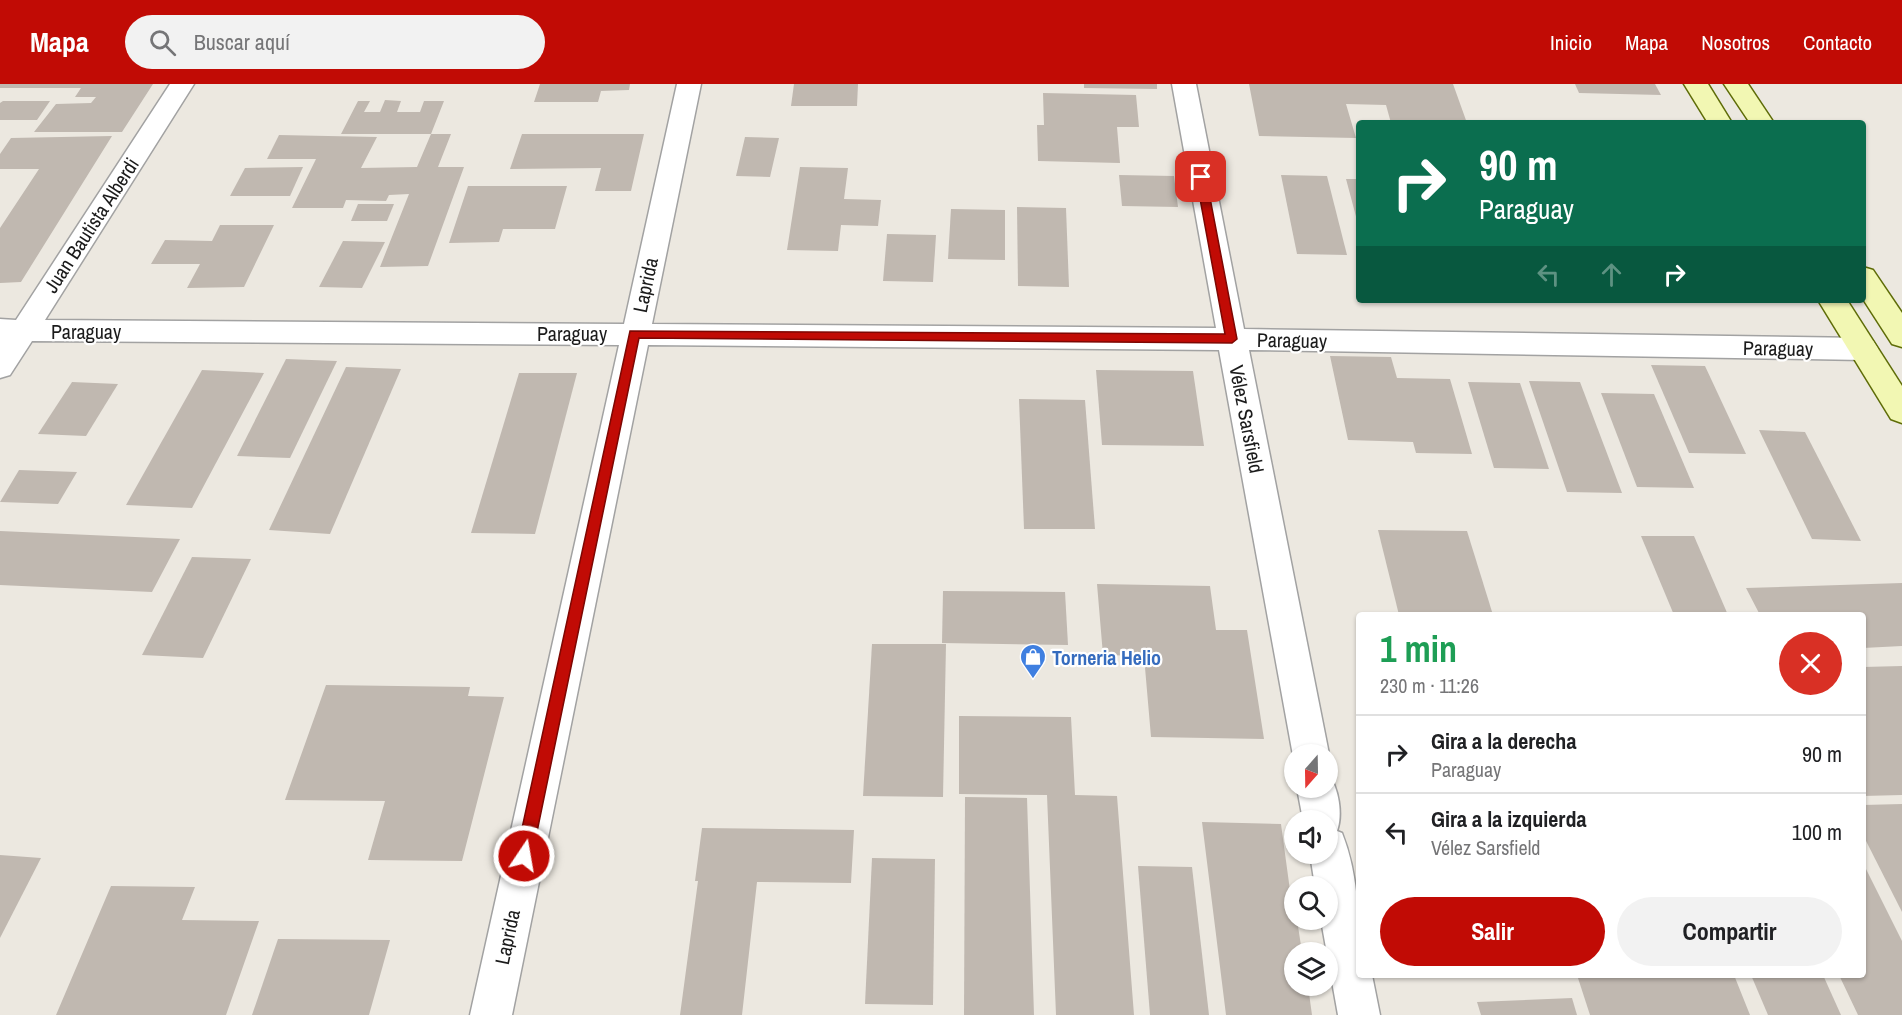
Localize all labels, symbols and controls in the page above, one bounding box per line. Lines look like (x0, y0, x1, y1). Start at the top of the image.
search box (125, 15, 545, 69)
text: Mapa (30, 23, 89, 61)
icon: search (146, 26, 179, 59)
text: Buscar aquí (194, 27, 290, 57)
text: Inicio (1550, 28, 1592, 57)
text: Mapa (1625, 28, 1668, 57)
text: Nosotros (1701, 28, 1770, 57)
text: Contacto (1803, 28, 1872, 57)
text: 90 m (1479, 137, 1558, 193)
icon: right (1380, 144, 1458, 222)
pin (1175, 151, 1226, 202)
street label: Juan Bautista Alberdi (37, 152, 145, 298)
icon: arrive (1184, 160, 1217, 193)
text: Paraguay (1479, 191, 1574, 227)
street label: Laprida (626, 255, 664, 315)
icon: left (1532, 258, 1565, 291)
icon: ahead (1595, 258, 1628, 291)
icon: right (1658, 258, 1691, 291)
street label: Paraguay (51, 318, 122, 345)
street label: Paraguay (537, 320, 608, 347)
street label: Paraguay (1257, 326, 1328, 354)
street label: Paraguay (1743, 334, 1814, 362)
street label: Vélez Sarsfield (1223, 363, 1271, 475)
text: 1 min (1380, 625, 1457, 673)
button: close (1779, 632, 1842, 695)
shop icon: Torneria Helio (1018, 642, 1048, 680)
place label: Torneria Helio (1052, 644, 1161, 671)
text: 230 m · 11:26 (1380, 672, 1479, 699)
text: Gira a la derecha (1431, 726, 1576, 756)
icon: right (1380, 738, 1413, 771)
text: 90 m (1802, 739, 1842, 769)
north arrow (1284, 744, 1338, 798)
map controls (1284, 744, 1338, 996)
text: Paraguay (1431, 756, 1501, 783)
text: Gira a la izquierda (1431, 804, 1586, 834)
button: sound (1284, 810, 1338, 864)
icon: left (1380, 816, 1413, 849)
text: 100 m (1792, 817, 1842, 847)
position arrow (492, 824, 556, 888)
text: Vélez Sarsfield (1431, 834, 1540, 861)
button: search (1284, 876, 1338, 930)
button: Salir (1380, 897, 1605, 966)
button: Compartir (1617, 897, 1842, 966)
street label: Laprida (488, 907, 526, 967)
button: layers (1284, 942, 1338, 996)

